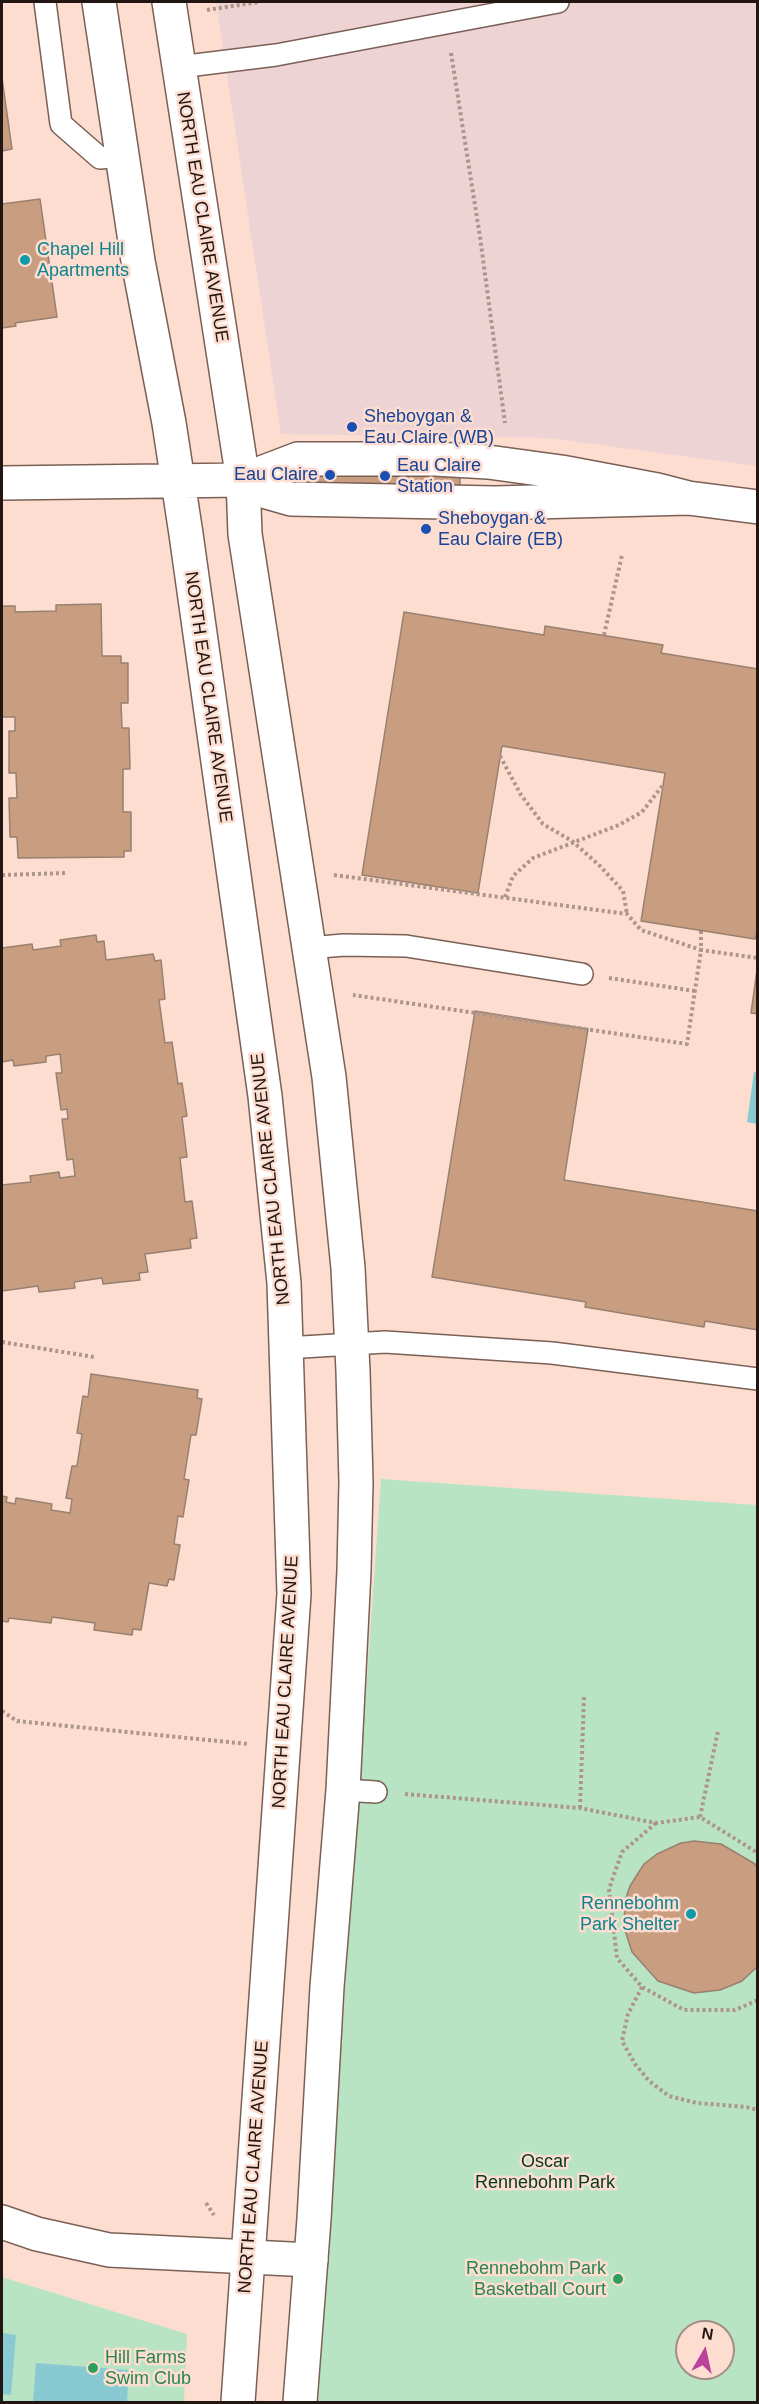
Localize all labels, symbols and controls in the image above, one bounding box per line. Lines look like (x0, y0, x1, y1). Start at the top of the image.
street label: NORTH EAU CLAIRE AVENUE (172, 90, 232, 344)
place label: Chapel Hill Apartments (37, 239, 129, 282)
marker: Chapel Hill Apartments (18, 253, 32, 267)
place label: Sheboygan & Eau Claire (WB) (364, 406, 494, 448)
marker: Sheboygan & Eau Claire (WB) (345, 420, 359, 434)
place label: Eau Claire Station (397, 455, 481, 498)
place label: Eau Claire (234, 464, 318, 486)
marker: Eau Claire (323, 468, 337, 482)
marker: Eau Claire Station (378, 469, 392, 483)
place label: Sheboygan & Eau Claire (EB) (438, 508, 563, 550)
marker: Sheboygan & Eau Claire (EB) (419, 522, 433, 536)
street label: NORTH EAU CLAIRE AVENUE (180, 570, 236, 824)
street label: NORTH EAU CLAIRE AVENUE (247, 1052, 295, 1306)
street label: NORTH EAU CLAIRE AVENUE (269, 1555, 303, 1809)
place label: Rennebohm Park Shelter (580, 1893, 679, 1936)
marker: Rennebohm Park Shelter (684, 1907, 698, 1921)
street label: NORTH EAU CLAIRE AVENUE (234, 2040, 274, 2294)
park label: Oscar Rennebohm Park (475, 2151, 615, 2194)
place label: Rennebohm Park Basketball Court (466, 2258, 606, 2300)
marker: Rennebohm Park Basketball Court (611, 2272, 625, 2286)
north arrow (675, 2320, 735, 2380)
text: N (701, 2324, 715, 2343)
place label: Hill Farms Swim Club (105, 2347, 191, 2390)
marker: Hill Farms Swim Club (86, 2361, 100, 2375)

